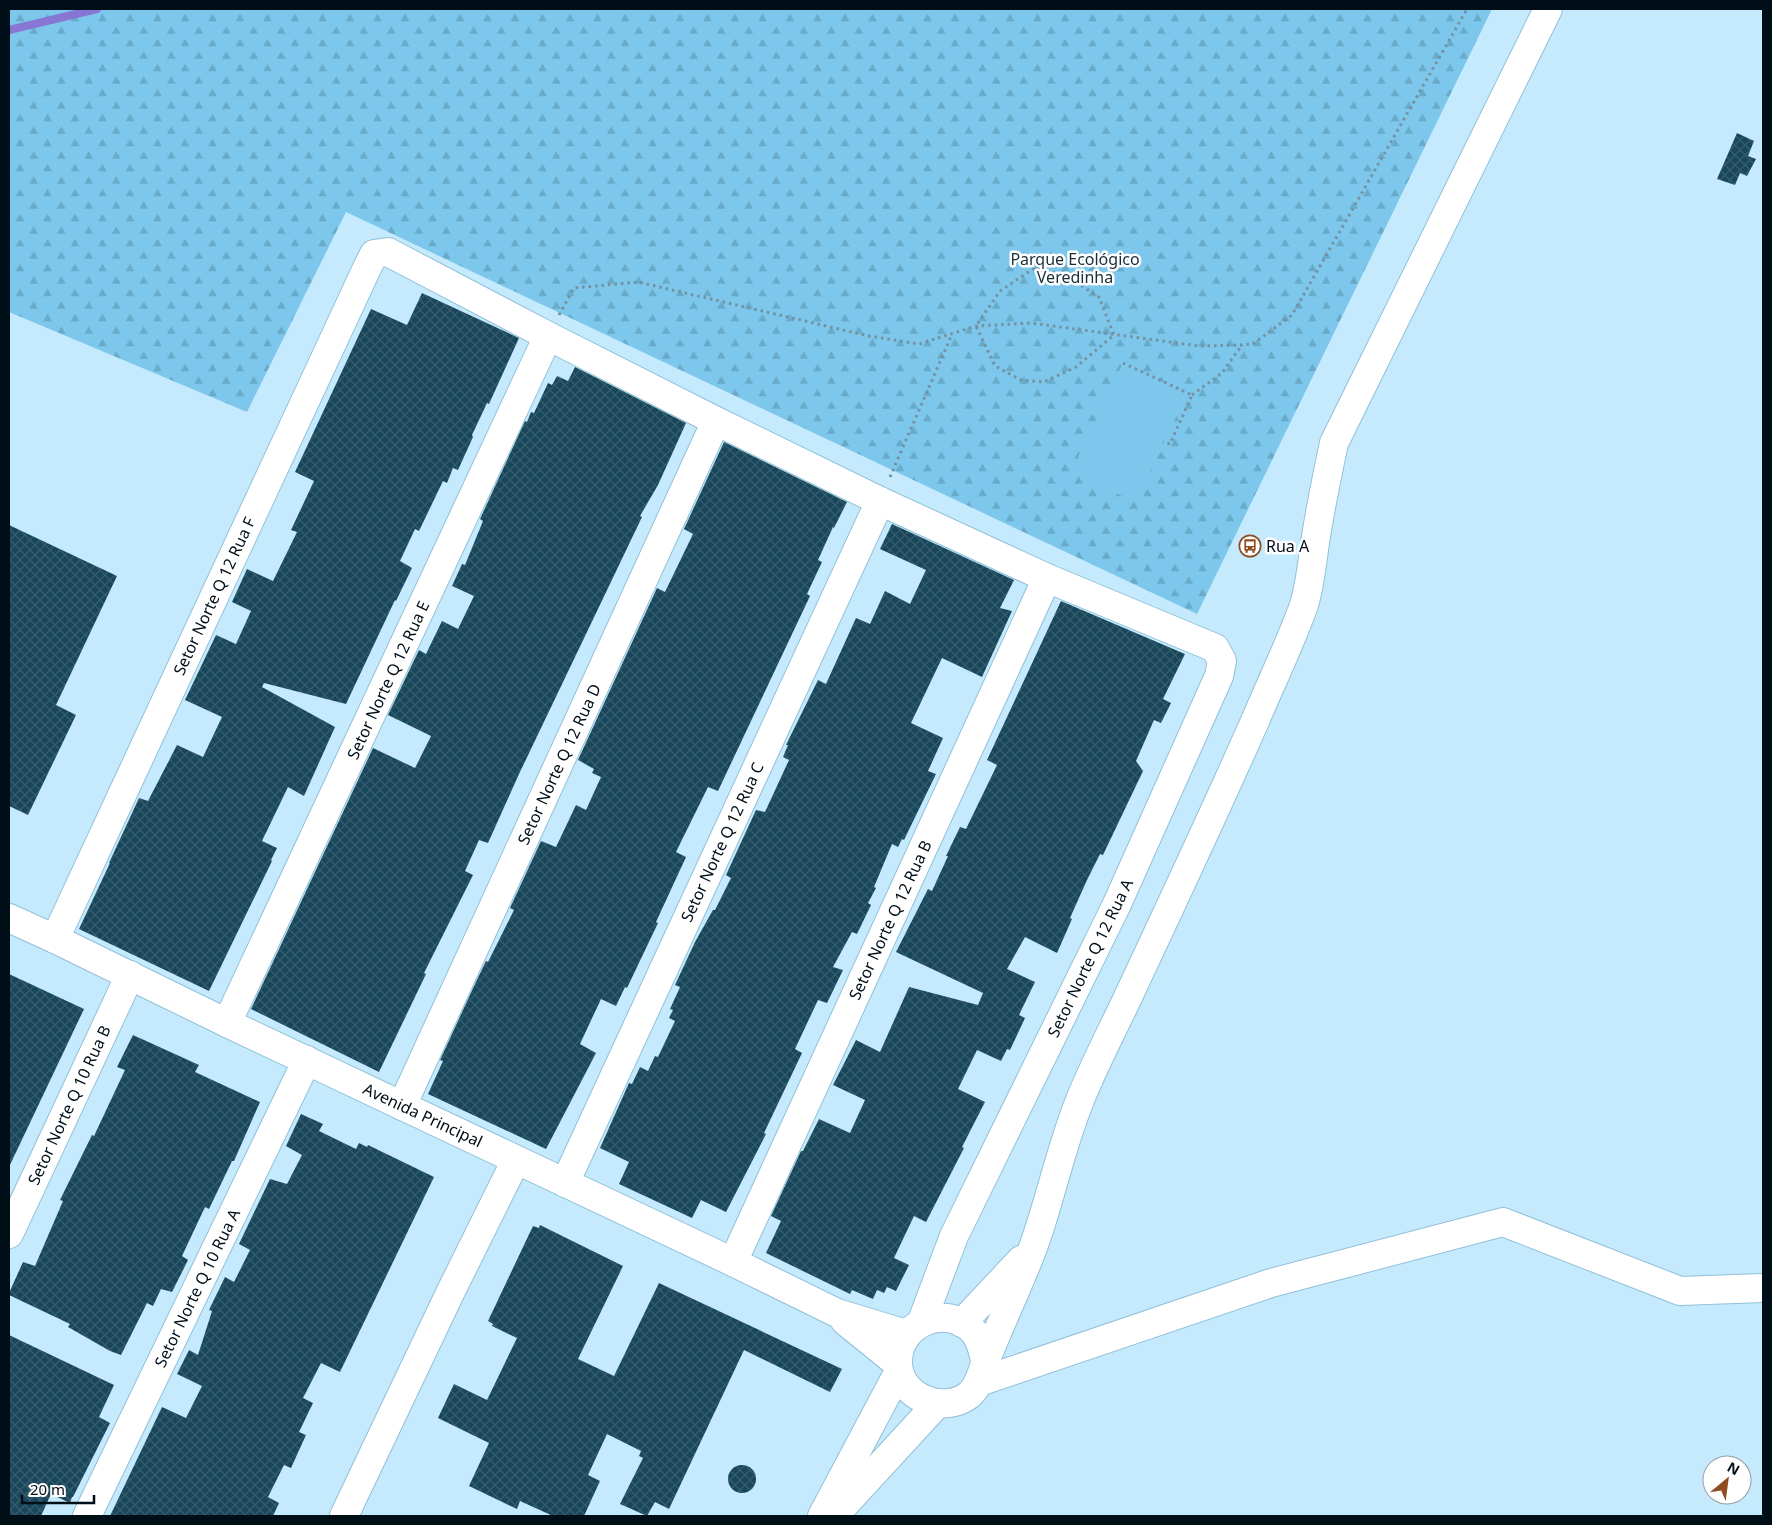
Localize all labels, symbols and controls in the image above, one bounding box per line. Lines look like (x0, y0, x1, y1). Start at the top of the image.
park label: Parque Ecológico Veredinha (1010, 248, 1140, 288)
street label: Setor Norte Q 12 Rua F (168, 513, 260, 679)
bus stop icon: Rua A (1238, 534, 1262, 558)
place label: Rua A (1266, 535, 1310, 557)
street label: Setor Norte Q 12 Rua E (342, 597, 434, 763)
street label: Setor Norte Q 12 Rua D (512, 680, 606, 848)
street label: Setor Norte Q 12 Rua C (675, 759, 769, 925)
street label: Setor Norte Q 12 Rua B (843, 837, 937, 1003)
street label: Setor Norte Q 12 Rua A (1042, 874, 1138, 1041)
street label: Setor Norte Q 10 Rua B (22, 1022, 116, 1188)
street label: Avenida Principal (360, 1078, 486, 1152)
street label: Setor Norte Q 10 Rua A (149, 1204, 245, 1371)
north arrow (1702, 1455, 1752, 1505)
text: N (1724, 1457, 1743, 1479)
scale bar (22, 1472, 95, 1504)
text: 20 m (30, 1479, 65, 1499)

